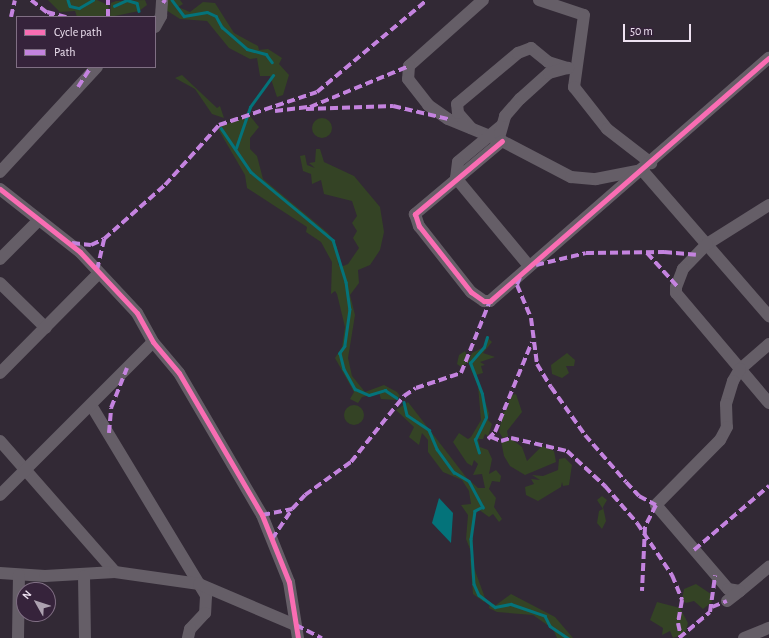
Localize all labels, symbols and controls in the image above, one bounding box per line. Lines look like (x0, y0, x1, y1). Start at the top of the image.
legend (16, 16, 156, 68)
scale bar (625, 16, 693, 42)
text: 50 m (630, 25, 653, 37)
text: Cycle path (54, 26, 102, 38)
text: Path (54, 46, 76, 58)
north arrow (16, 582, 56, 622)
text: N (20, 588, 34, 601)

